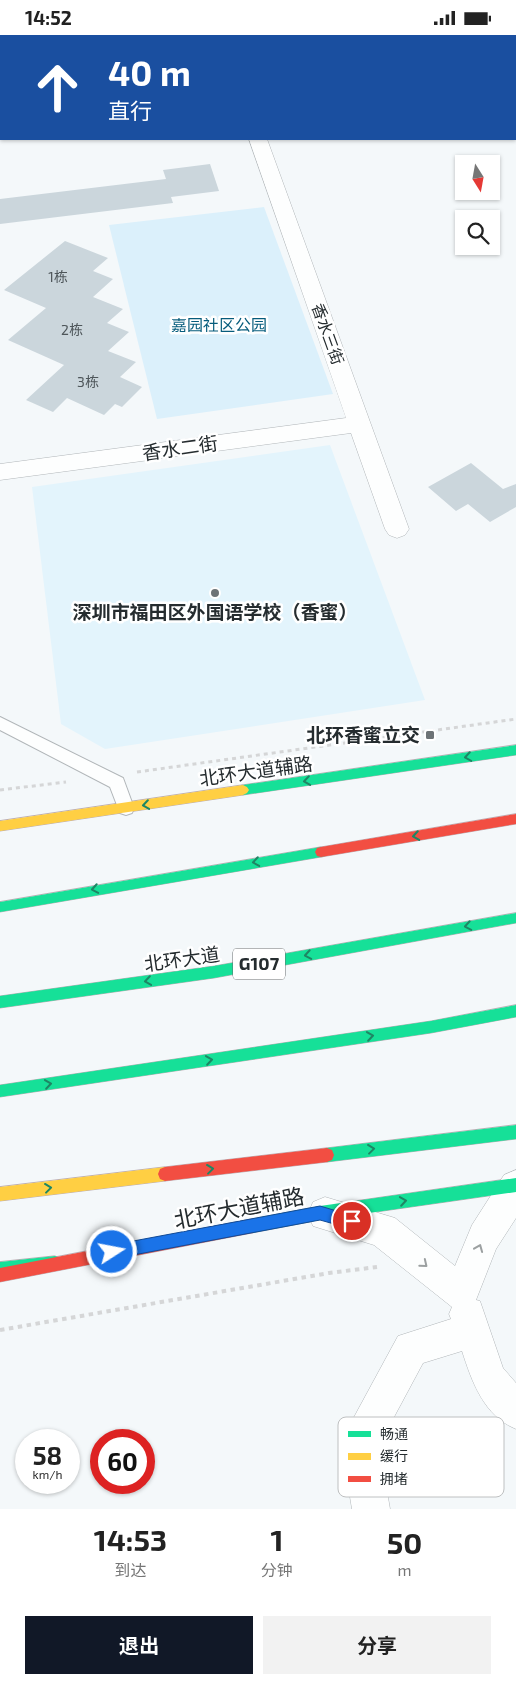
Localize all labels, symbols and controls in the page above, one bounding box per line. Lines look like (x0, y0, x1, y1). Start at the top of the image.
text: 14:52 (25, 6, 72, 29)
text: 40 m (108, 51, 191, 93)
icon: ahead (25, 55, 90, 120)
text: 直行 (108, 97, 152, 123)
north arrow (455, 155, 500, 200)
map controls (455, 155, 500, 255)
button: search (455, 210, 500, 255)
house number: 1栋 (48, 268, 68, 285)
street label: 香水三街 (309, 301, 348, 367)
park label: 嘉园社区公园 (171, 315, 267, 334)
house number: 2栋 (61, 321, 83, 338)
house number: 3栋 (77, 373, 99, 390)
street label: 香水二街 (141, 431, 219, 464)
marker: 深圳市福田区外国语学校（香蜜） (209, 587, 221, 599)
place label: 深圳市福田区外国语学校（香蜜） (72, 600, 358, 623)
place label: 北环香蜜立交 (306, 723, 420, 746)
marker: 北环香蜜立交 (424, 729, 436, 741)
street label: 北环大道辅路 (198, 751, 314, 790)
one-way arrow (463, 752, 472, 762)
one-way arrow (303, 776, 311, 786)
one-way arrow (142, 799, 151, 809)
one-way arrow (412, 830, 420, 840)
one-way arrow (251, 857, 260, 867)
one-way arrow (91, 884, 100, 894)
one-way arrow (464, 921, 472, 931)
street label: 北环大道 (143, 942, 221, 975)
road number: G107 (233, 949, 285, 979)
one-way arrow (304, 950, 313, 960)
one-way arrow (143, 976, 152, 986)
one-way arrow (366, 1031, 374, 1042)
one-way arrow (205, 1055, 213, 1066)
one-way arrow (45, 1079, 53, 1090)
one-way arrow (367, 1144, 375, 1155)
one-way arrow (206, 1164, 214, 1175)
street label: 北环大道辅路 (172, 1182, 306, 1232)
one-way arrow (45, 1183, 53, 1194)
one-way arrow (399, 1196, 407, 1207)
pin (331, 1200, 373, 1242)
icon: arrive (338, 1207, 366, 1235)
position arrow (85, 1225, 137, 1277)
one-way arrow (473, 1244, 483, 1253)
one-way arrow (418, 1259, 427, 1267)
legend (338, 1417, 504, 1497)
text: 畅通 (380, 1425, 408, 1442)
speed limit sign: 60 (90, 1429, 155, 1494)
text: 58 (33, 1440, 62, 1470)
text: 缓行 (380, 1447, 408, 1464)
text: km/h (33, 1467, 62, 1481)
text: 拥堵 (380, 1470, 408, 1487)
text: 14:53 (94, 1521, 167, 1557)
text: 1 (270, 1521, 283, 1557)
text: 50 (387, 1524, 422, 1560)
text: 到达 (114, 1560, 146, 1579)
text: 分钟 (261, 1560, 293, 1579)
text: m (397, 1560, 411, 1579)
button: 退出 (25, 1616, 253, 1674)
button: 分享 (263, 1616, 491, 1674)

